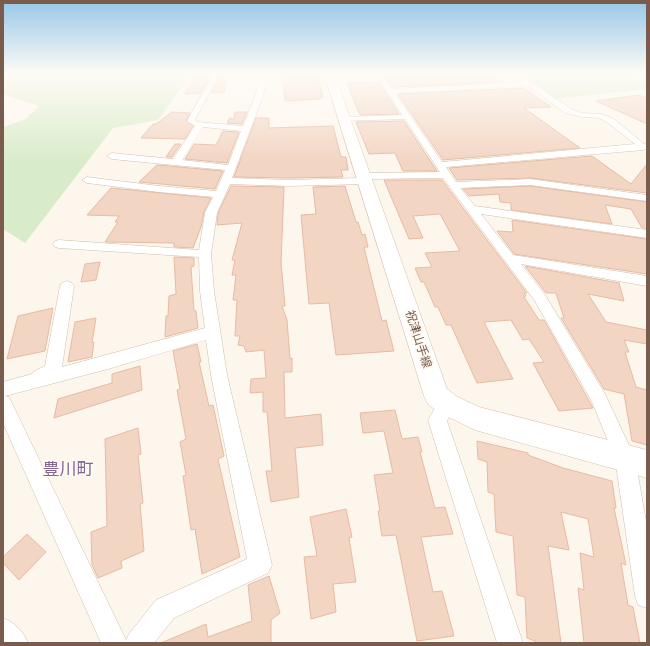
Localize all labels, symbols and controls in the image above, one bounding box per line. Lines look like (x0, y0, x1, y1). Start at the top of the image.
street label: 祝津山手線 (402, 308, 436, 370)
district label: 豊川町 (43, 457, 94, 481)

